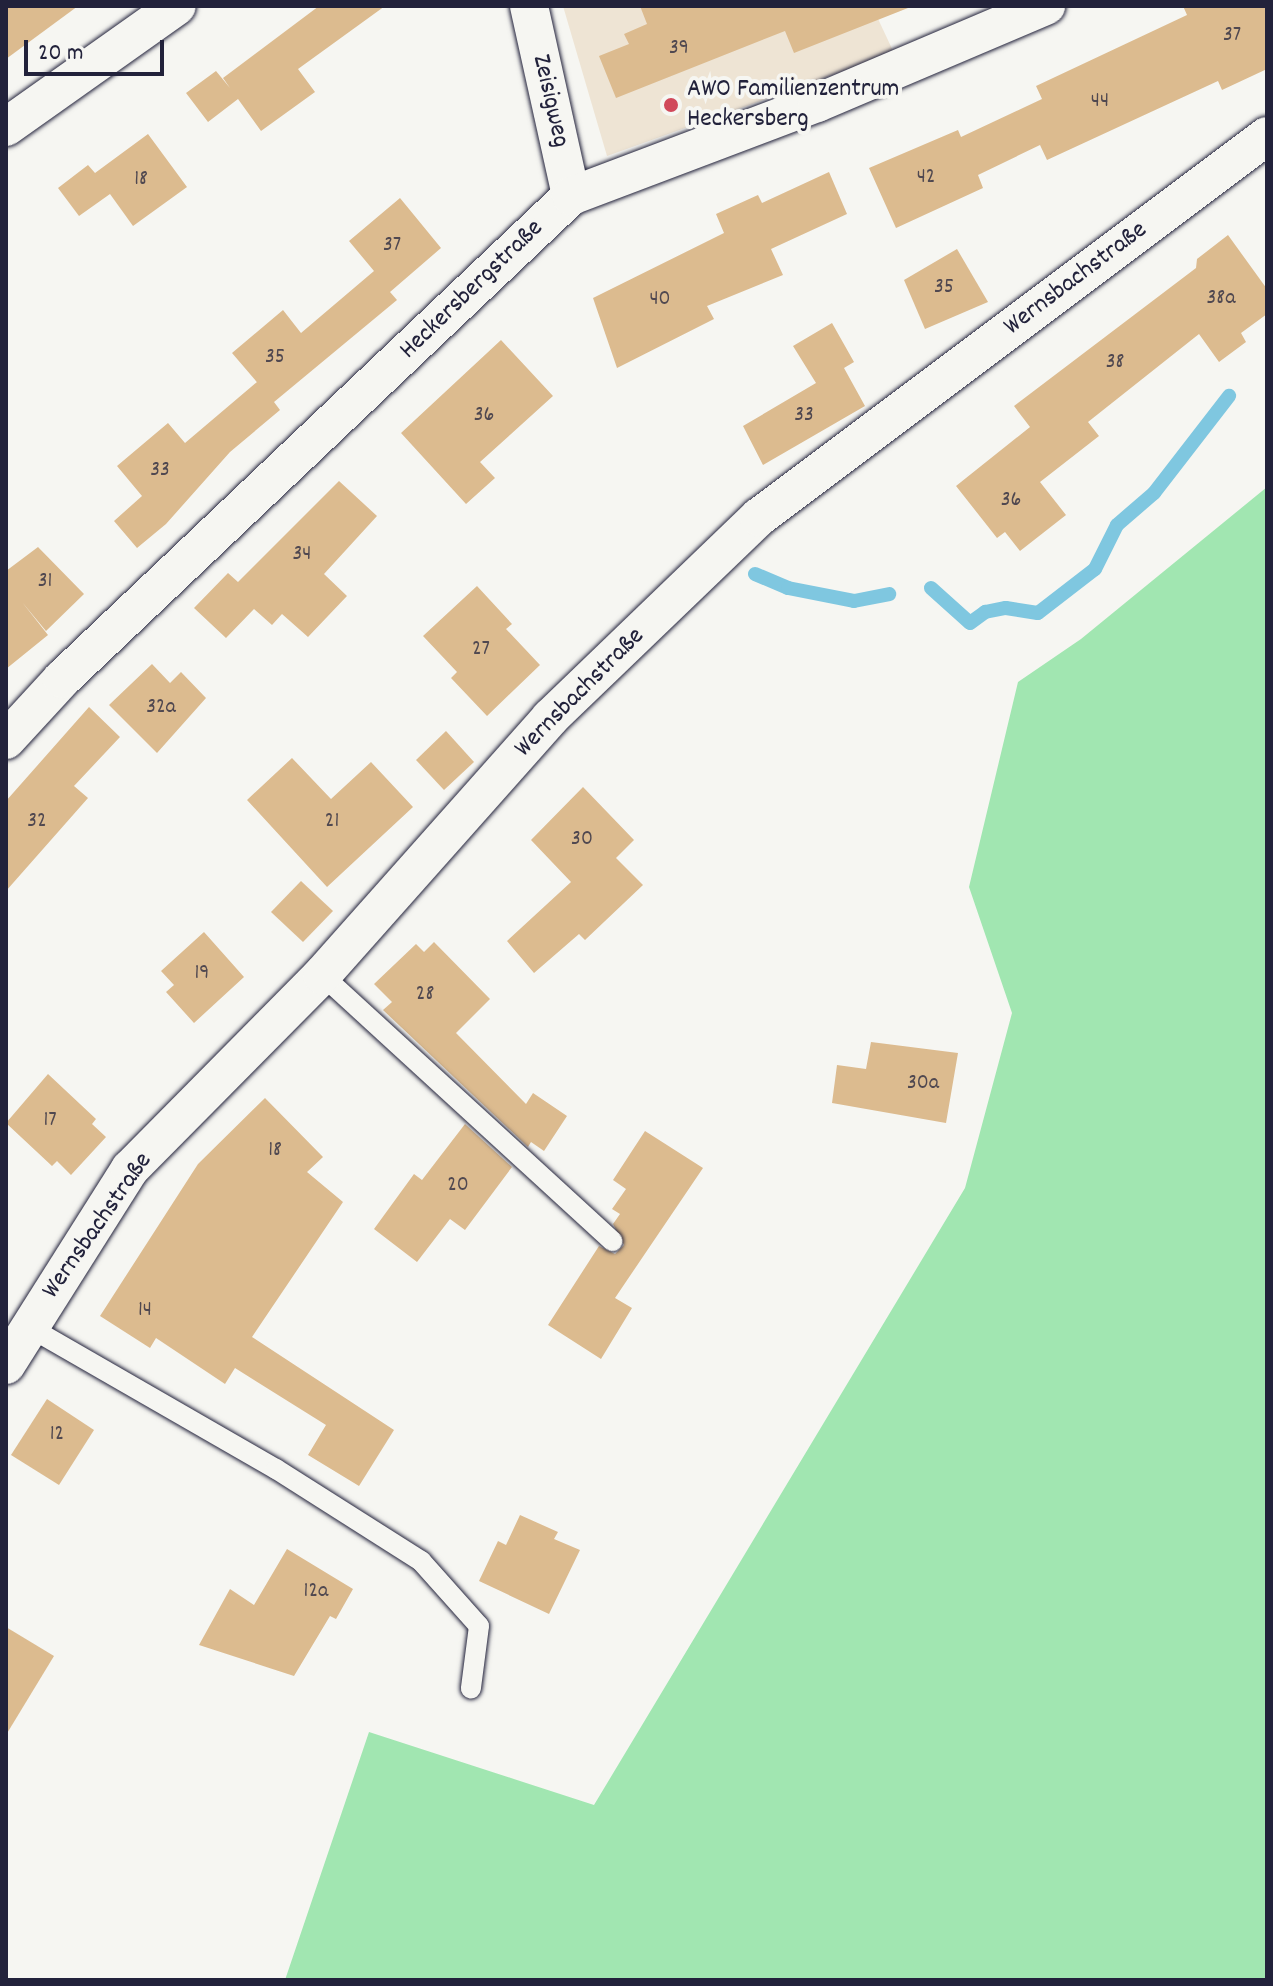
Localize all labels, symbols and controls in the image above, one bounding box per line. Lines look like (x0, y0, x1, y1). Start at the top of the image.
house number: 37 (1223, 23, 1241, 49)
scale bar (28, 24, 168, 74)
house number: 39 (669, 36, 689, 62)
text: 20 m (38, 37, 84, 71)
street label: Zeisigweg (524, 52, 576, 150)
place label: AWO Familienzentrum Heckersberg (687, 74, 899, 136)
house number: 44 (1091, 89, 1109, 115)
marker: AWO Familienzentrum Heckersberg (662, 96, 680, 114)
house number: 42 (917, 165, 935, 191)
house number: 18 (134, 167, 148, 193)
street label: Heckersbergstraße (394, 214, 550, 366)
street label: Wernsbachstraße (998, 215, 1154, 343)
house number: 37 (383, 233, 401, 259)
house number: 35 (934, 275, 954, 301)
house number: 38a (1207, 286, 1235, 312)
house number: 40 (649, 287, 671, 313)
house number: 35 (265, 345, 285, 371)
house number: 38 (1106, 350, 1124, 376)
house number: 36 (474, 403, 494, 429)
house number: 33 (794, 403, 814, 429)
house number: 33 (150, 458, 170, 484)
house number: 36 (1001, 488, 1021, 514)
house number: 34 (293, 542, 311, 568)
house number: 31 (38, 569, 52, 595)
street label: Wernsbachstraße (509, 622, 651, 764)
house number: 27 (472, 637, 490, 663)
house number: 32a (146, 695, 176, 721)
house number: 32 (27, 809, 47, 835)
house number: 21 (325, 809, 339, 835)
house number: 30 (571, 827, 593, 853)
house number: 19 (195, 961, 209, 987)
house number: 28 (416, 982, 434, 1008)
house number: 30a (907, 1071, 939, 1097)
house number: 17 (43, 1108, 57, 1134)
house number: 18 (268, 1138, 282, 1164)
street label: Wernsbachstraße (36, 1147, 160, 1305)
house number: 20 (447, 1173, 469, 1199)
house number: 14 (138, 1298, 152, 1324)
house number: 12 (50, 1422, 64, 1448)
house number: 12a (304, 1579, 328, 1605)

